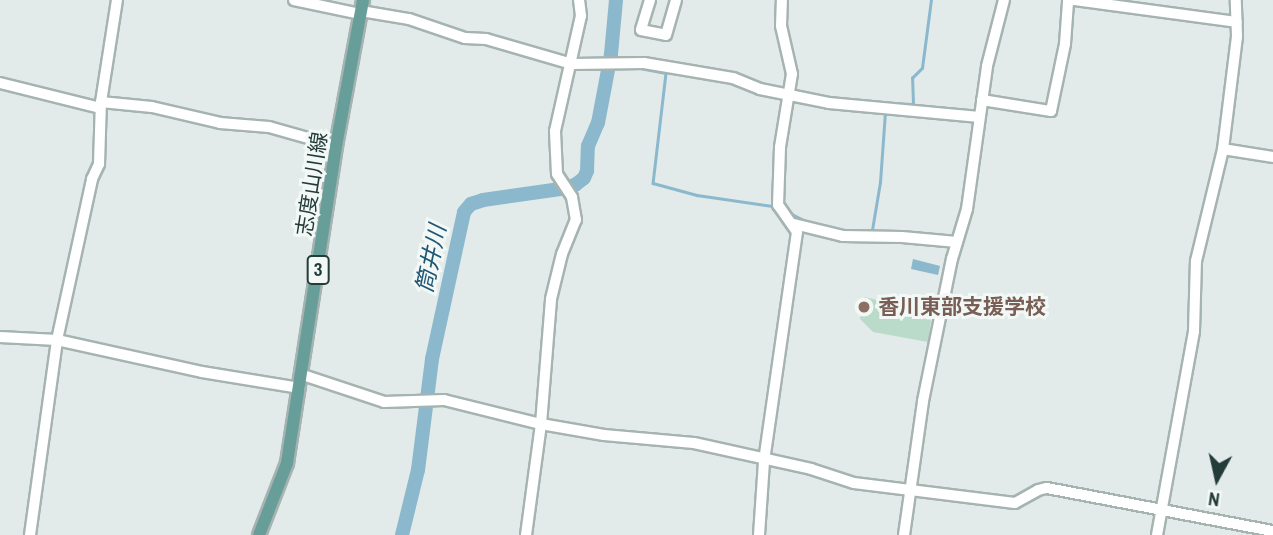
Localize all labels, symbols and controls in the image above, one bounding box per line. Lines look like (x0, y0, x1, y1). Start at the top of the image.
street label: 志度山川線 (291, 130, 333, 238)
water label: 筒井川 (410, 222, 452, 296)
road number: 3 (306, 254, 330, 286)
place label: 香川東部支援学校 (878, 294, 1046, 320)
marker: 香川東部支援学校 (856, 299, 872, 315)
north arrow (1182, 444, 1252, 514)
text: N (1207, 486, 1221, 513)

